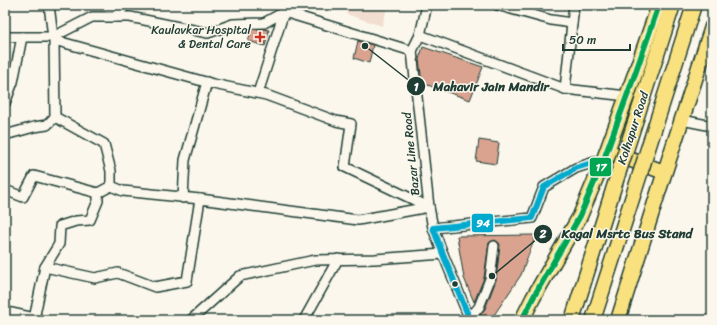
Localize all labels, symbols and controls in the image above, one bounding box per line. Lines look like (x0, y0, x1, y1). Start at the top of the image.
place label: Kaulavkar Hospital & Dental Care (151, 19, 252, 55)
scale bar (563, 26, 630, 52)
text: 50 m (569, 29, 596, 51)
marker: Kaulavkar Hospital & Dental Care (254, 31, 266, 43)
callout: Mahavir Jain Mandir (406, 74, 557, 99)
text: Mahavir Jain Mandir (432, 75, 551, 98)
text: 1 (413, 76, 419, 98)
street label: Kolhapur Road (611, 88, 655, 167)
street label: Bazar Line Road (396, 110, 426, 197)
line badge: 17 (589, 157, 612, 177)
text: 17 (596, 158, 608, 177)
line badge: 94 (471, 213, 494, 233)
text: 94 (476, 214, 490, 233)
callout: Kagal Msrtc Bus Stand (533, 221, 700, 246)
text: Kagal Msrtc Bus Stand (561, 222, 694, 245)
text: 2 (539, 223, 547, 245)
unlabelled marker (450, 279, 460, 289)

